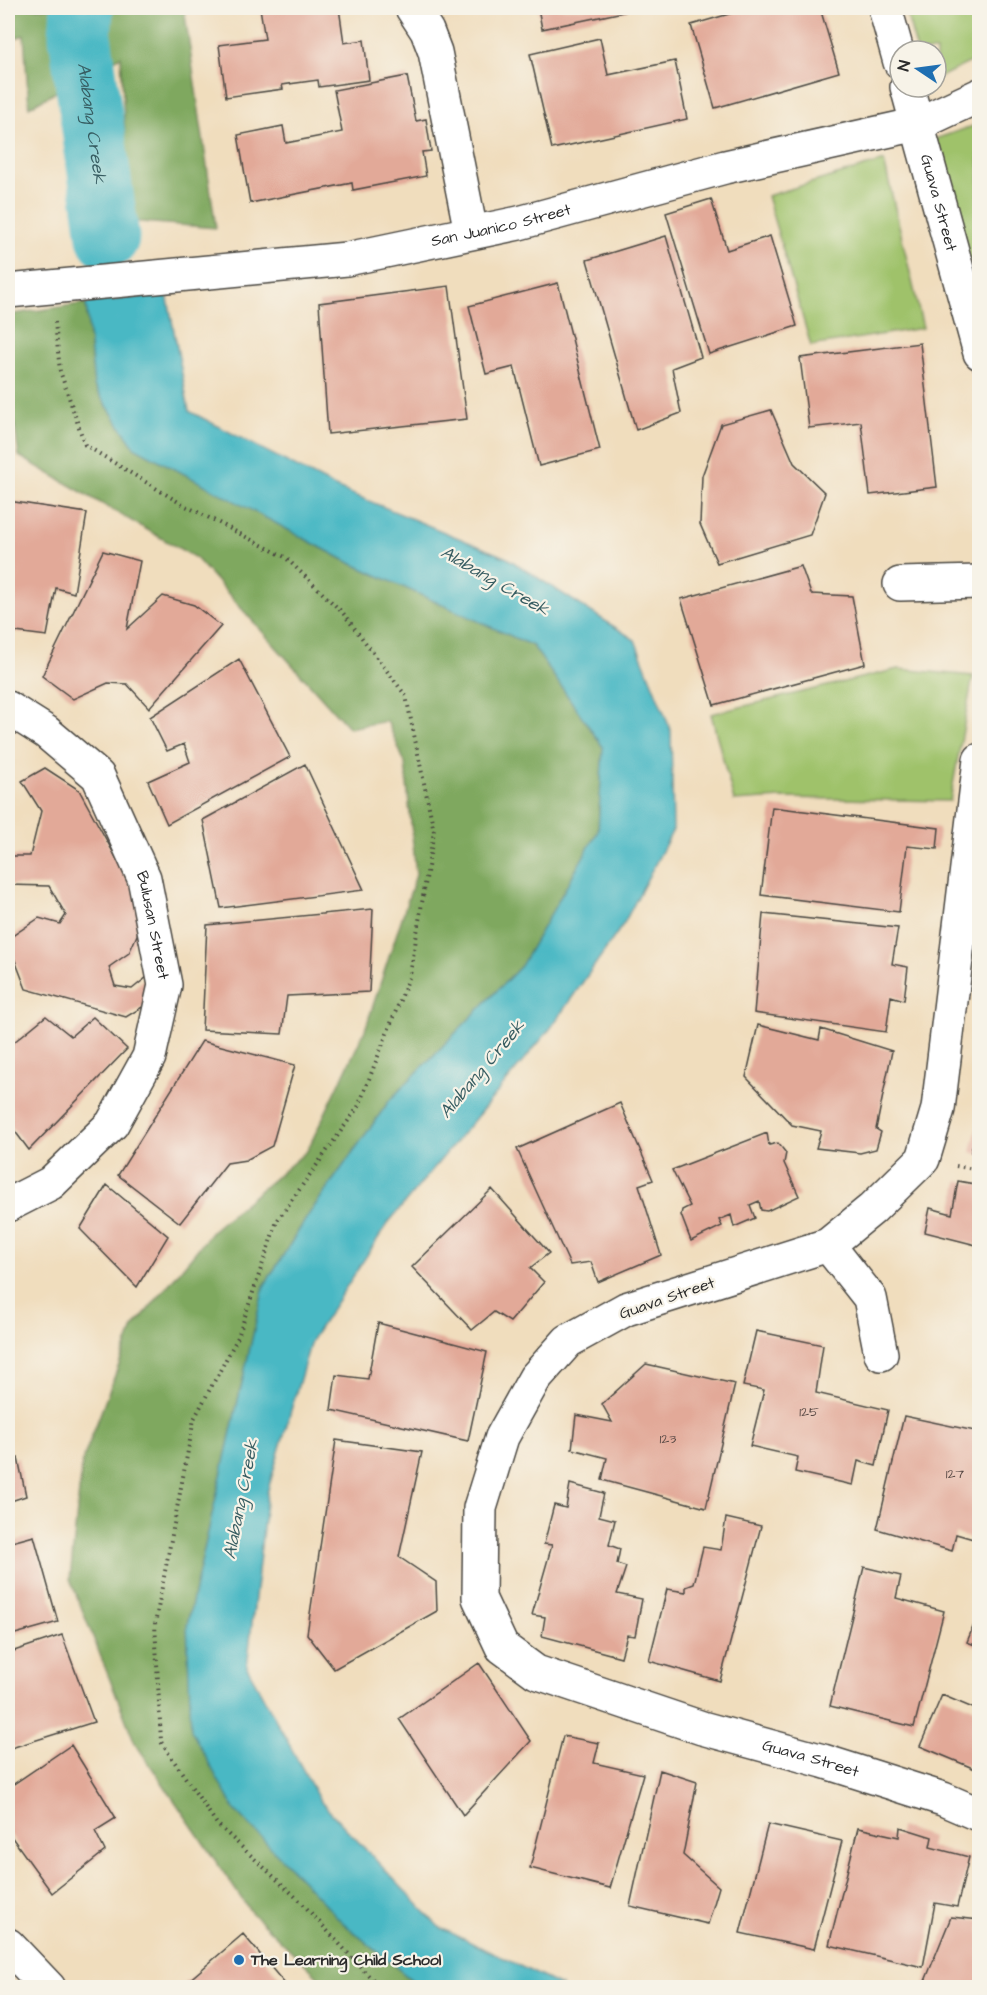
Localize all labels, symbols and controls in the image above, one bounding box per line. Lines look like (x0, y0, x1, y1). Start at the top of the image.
north arrow (888, 39, 948, 99)
text: N (893, 58, 916, 73)
water label: Alabang Creek (71, 61, 113, 186)
street label: Guava Street (915, 152, 963, 254)
street label: San Juanico Street (429, 198, 574, 252)
water label: Alabang Creek (436, 540, 555, 624)
street label: Bulusan Street (131, 867, 175, 982)
water label: Alabang Creek (433, 1014, 532, 1124)
street label: Guava Street (616, 1271, 718, 1325)
house number: 125 (799, 1402, 819, 1422)
house number: 123 (660, 1429, 676, 1449)
water label: Alabang Creek (217, 1436, 266, 1561)
house number: 127 (946, 1464, 965, 1484)
street label: Guava Street (760, 1734, 862, 1783)
place label: The Learning Child School (250, 1949, 442, 1973)
marker: The Learning Child School (232, 1953, 246, 1967)

